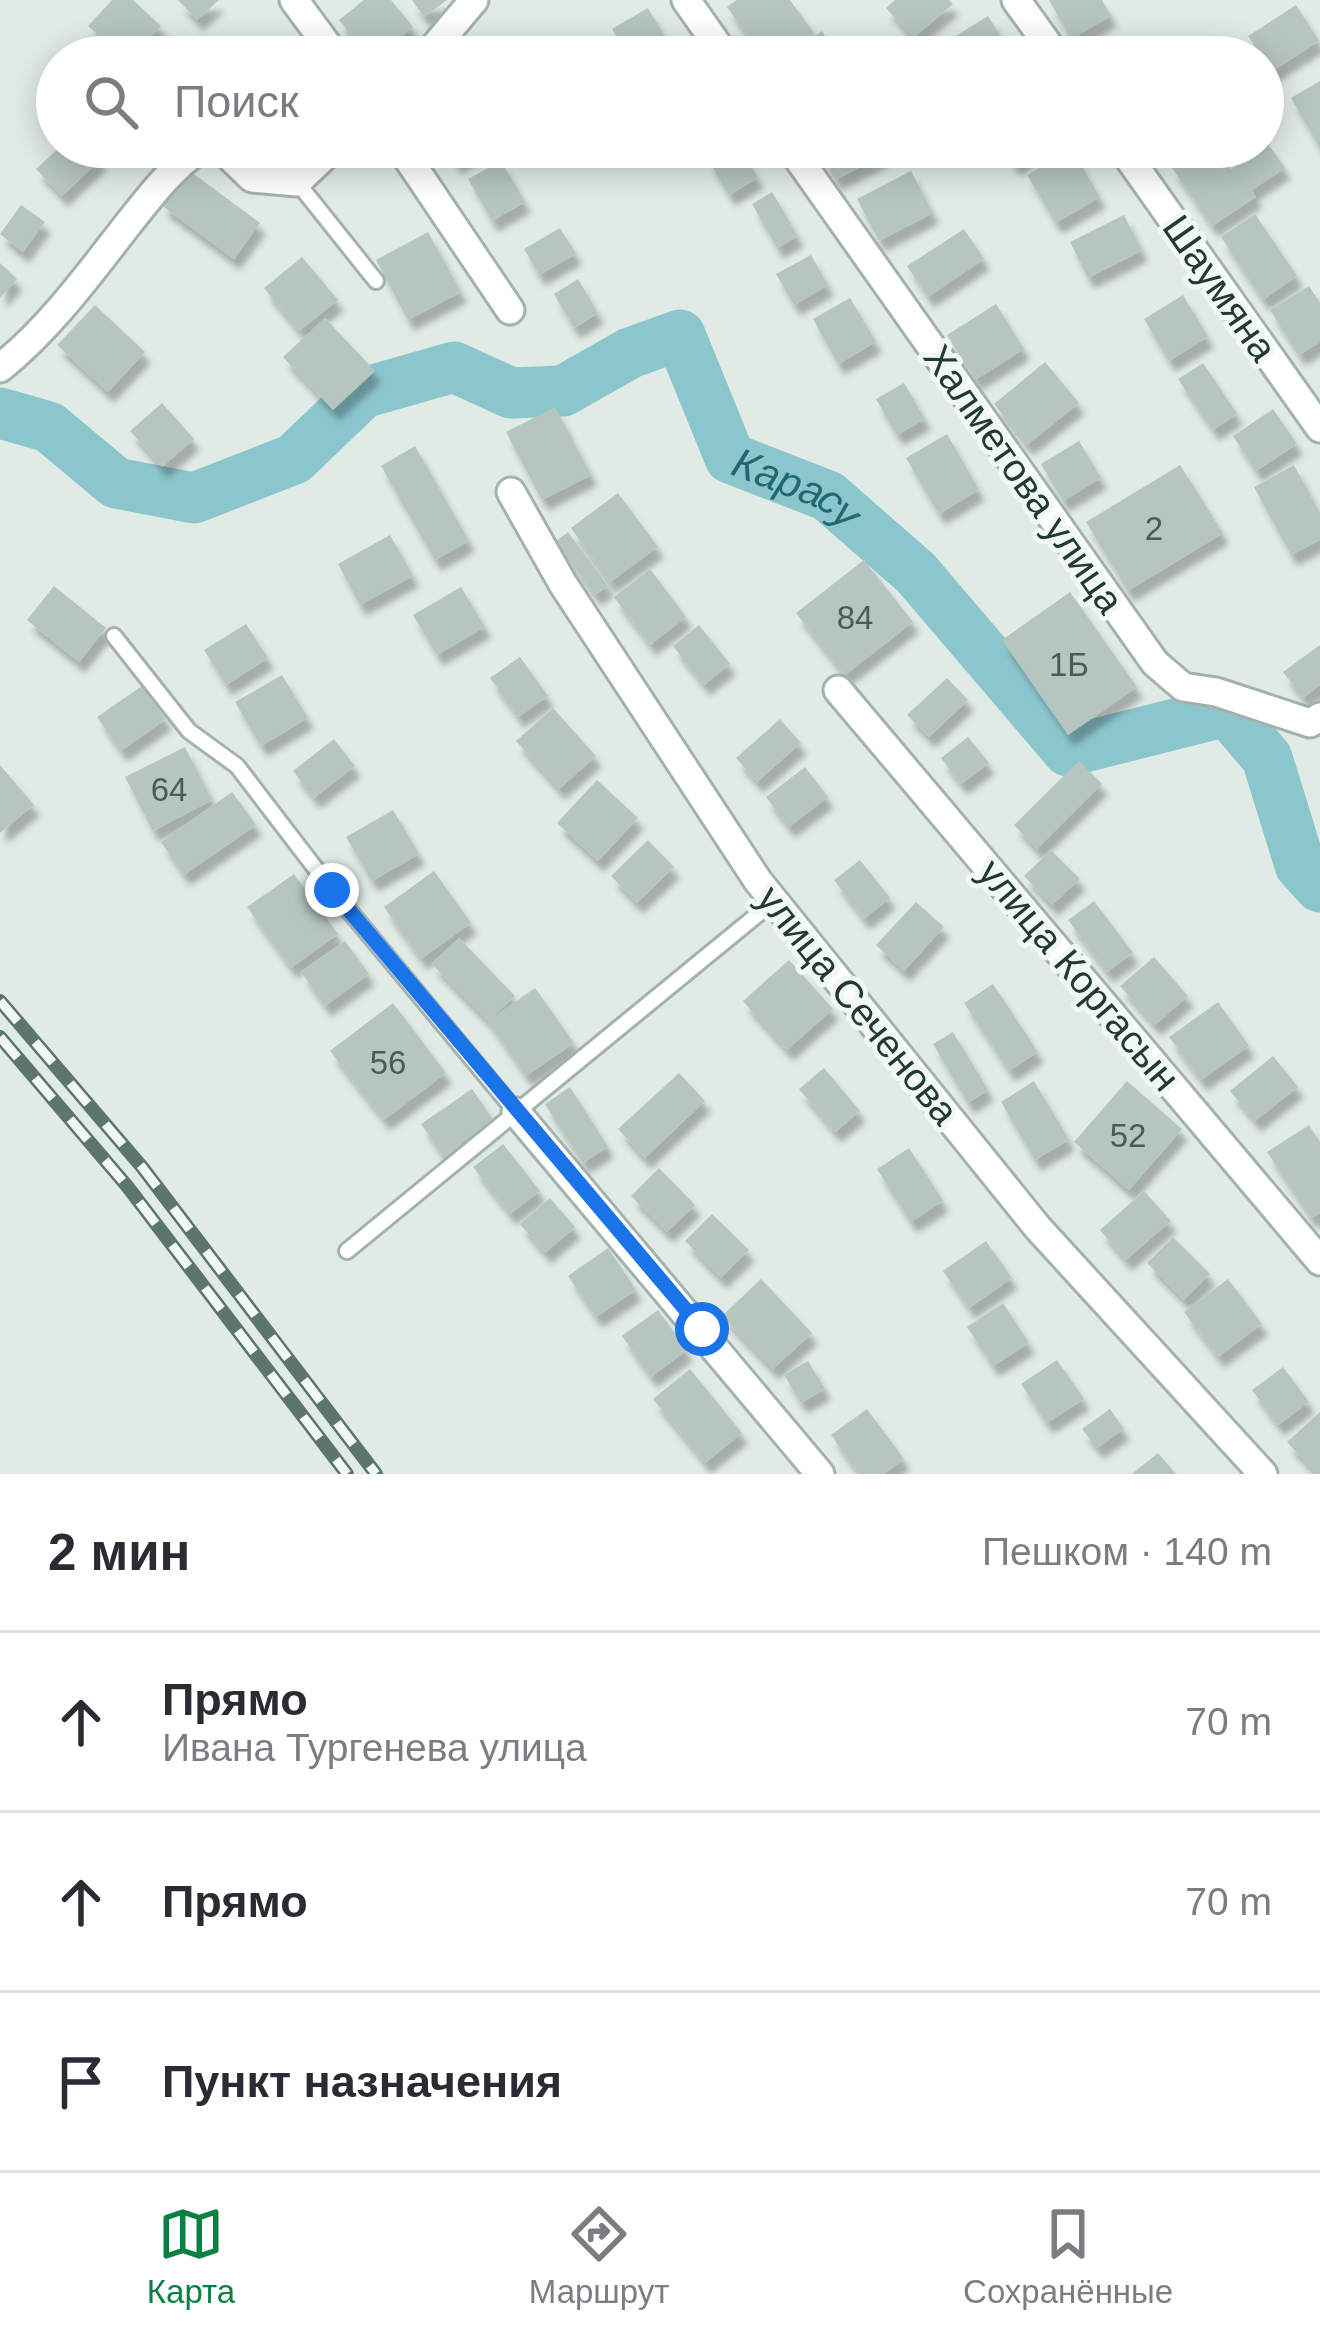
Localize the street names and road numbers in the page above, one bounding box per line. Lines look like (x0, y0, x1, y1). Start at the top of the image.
street label: Шаумяна (1154, 207, 1286, 369)
street label: Халметова улица (916, 337, 1133, 621)
street label: улица Коргасын (970, 851, 1188, 1099)
street label: улица Сеченова (749, 877, 967, 1133)

